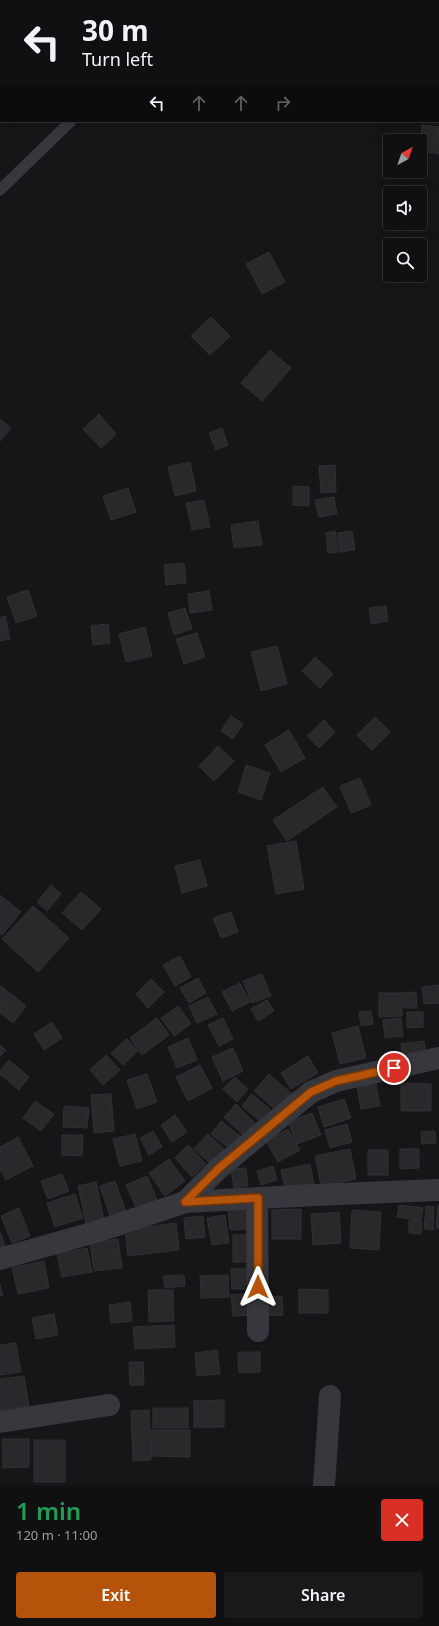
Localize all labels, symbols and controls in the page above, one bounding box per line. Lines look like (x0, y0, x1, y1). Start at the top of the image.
text: 30 m (82, 11, 149, 49)
icon: left (16, 16, 68, 68)
text: Turn left (82, 47, 153, 71)
icon: left (146, 92, 168, 114)
icon: ahead (188, 92, 210, 114)
icon: ahead (230, 92, 252, 114)
icon: right (272, 92, 294, 114)
north arrow (383, 134, 427, 178)
map controls (383, 134, 427, 282)
button: sound (383, 186, 427, 230)
button: search (383, 238, 427, 282)
pin (377, 1051, 411, 1085)
icon: arrive (383, 1057, 405, 1079)
position arrow (237, 1266, 279, 1308)
text: 1 min (16, 1494, 81, 1527)
button: close (381, 1499, 423, 1541)
text: 120 m · 11:00 (16, 1526, 97, 1544)
button: Exit (16, 1572, 216, 1618)
button: Share (224, 1572, 423, 1618)

